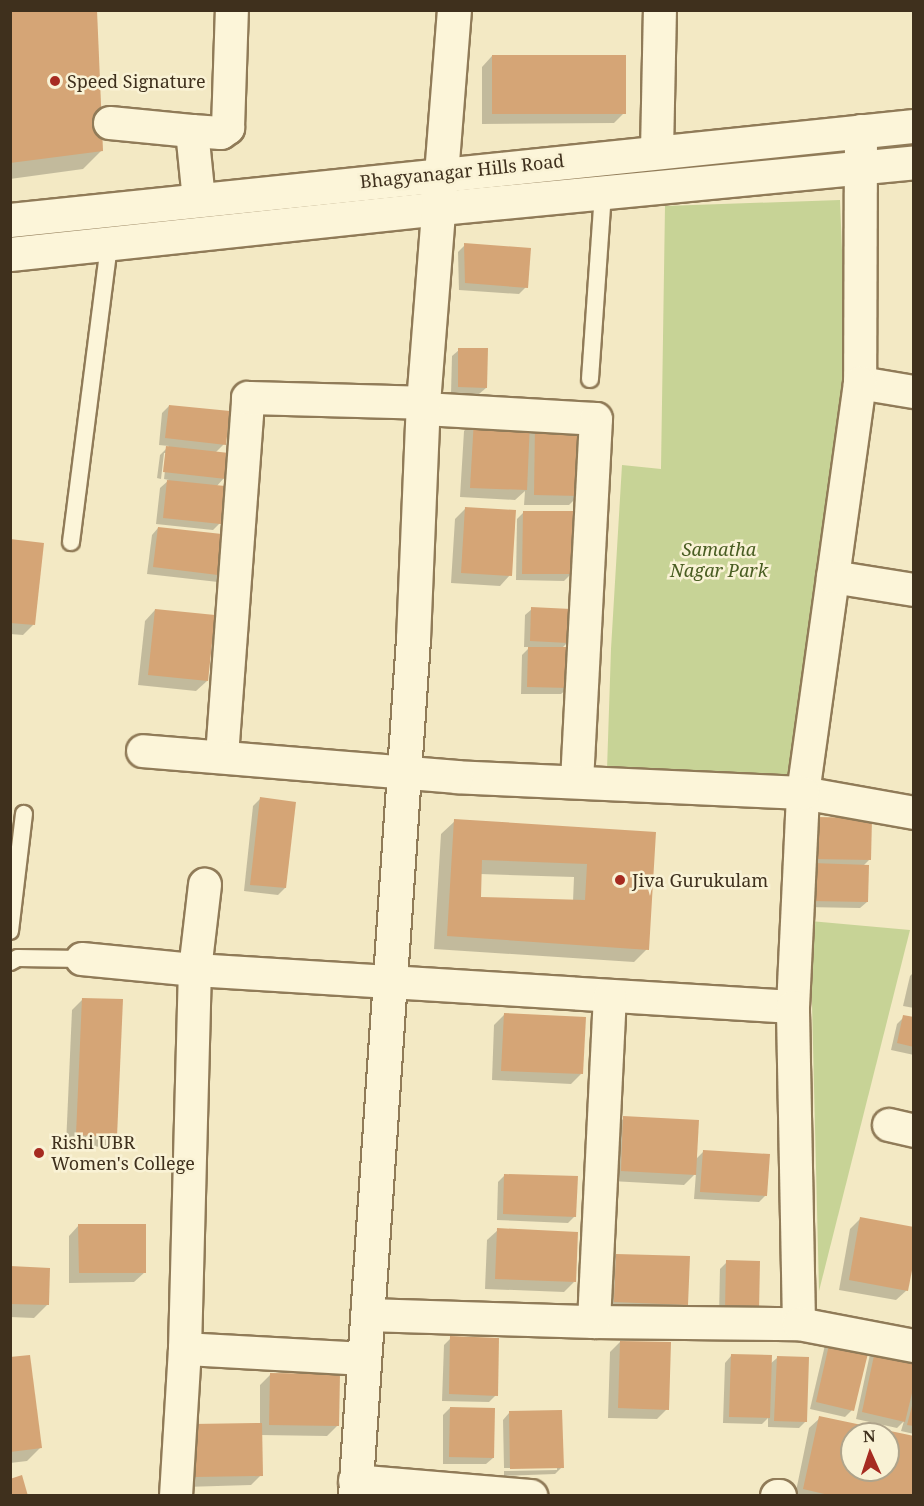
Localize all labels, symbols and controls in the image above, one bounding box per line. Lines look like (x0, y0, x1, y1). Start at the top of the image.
place label: Speed Signature (67, 70, 206, 92)
marker: Speed Signature (48, 74, 62, 88)
street label: Bhagyanagar Hills Road (359, 150, 565, 192)
park label: Samatha Nagar Park (670, 539, 768, 582)
place label: Jiva Gurukulam (632, 869, 768, 891)
marker: Jiva Gurukulam (613, 873, 627, 887)
place label: Rishi UBR Women's College (51, 1132, 195, 1174)
marker: Rishi UBR Women's College (32, 1146, 46, 1160)
north arrow (840, 1422, 900, 1482)
text: N (862, 1425, 876, 1447)

